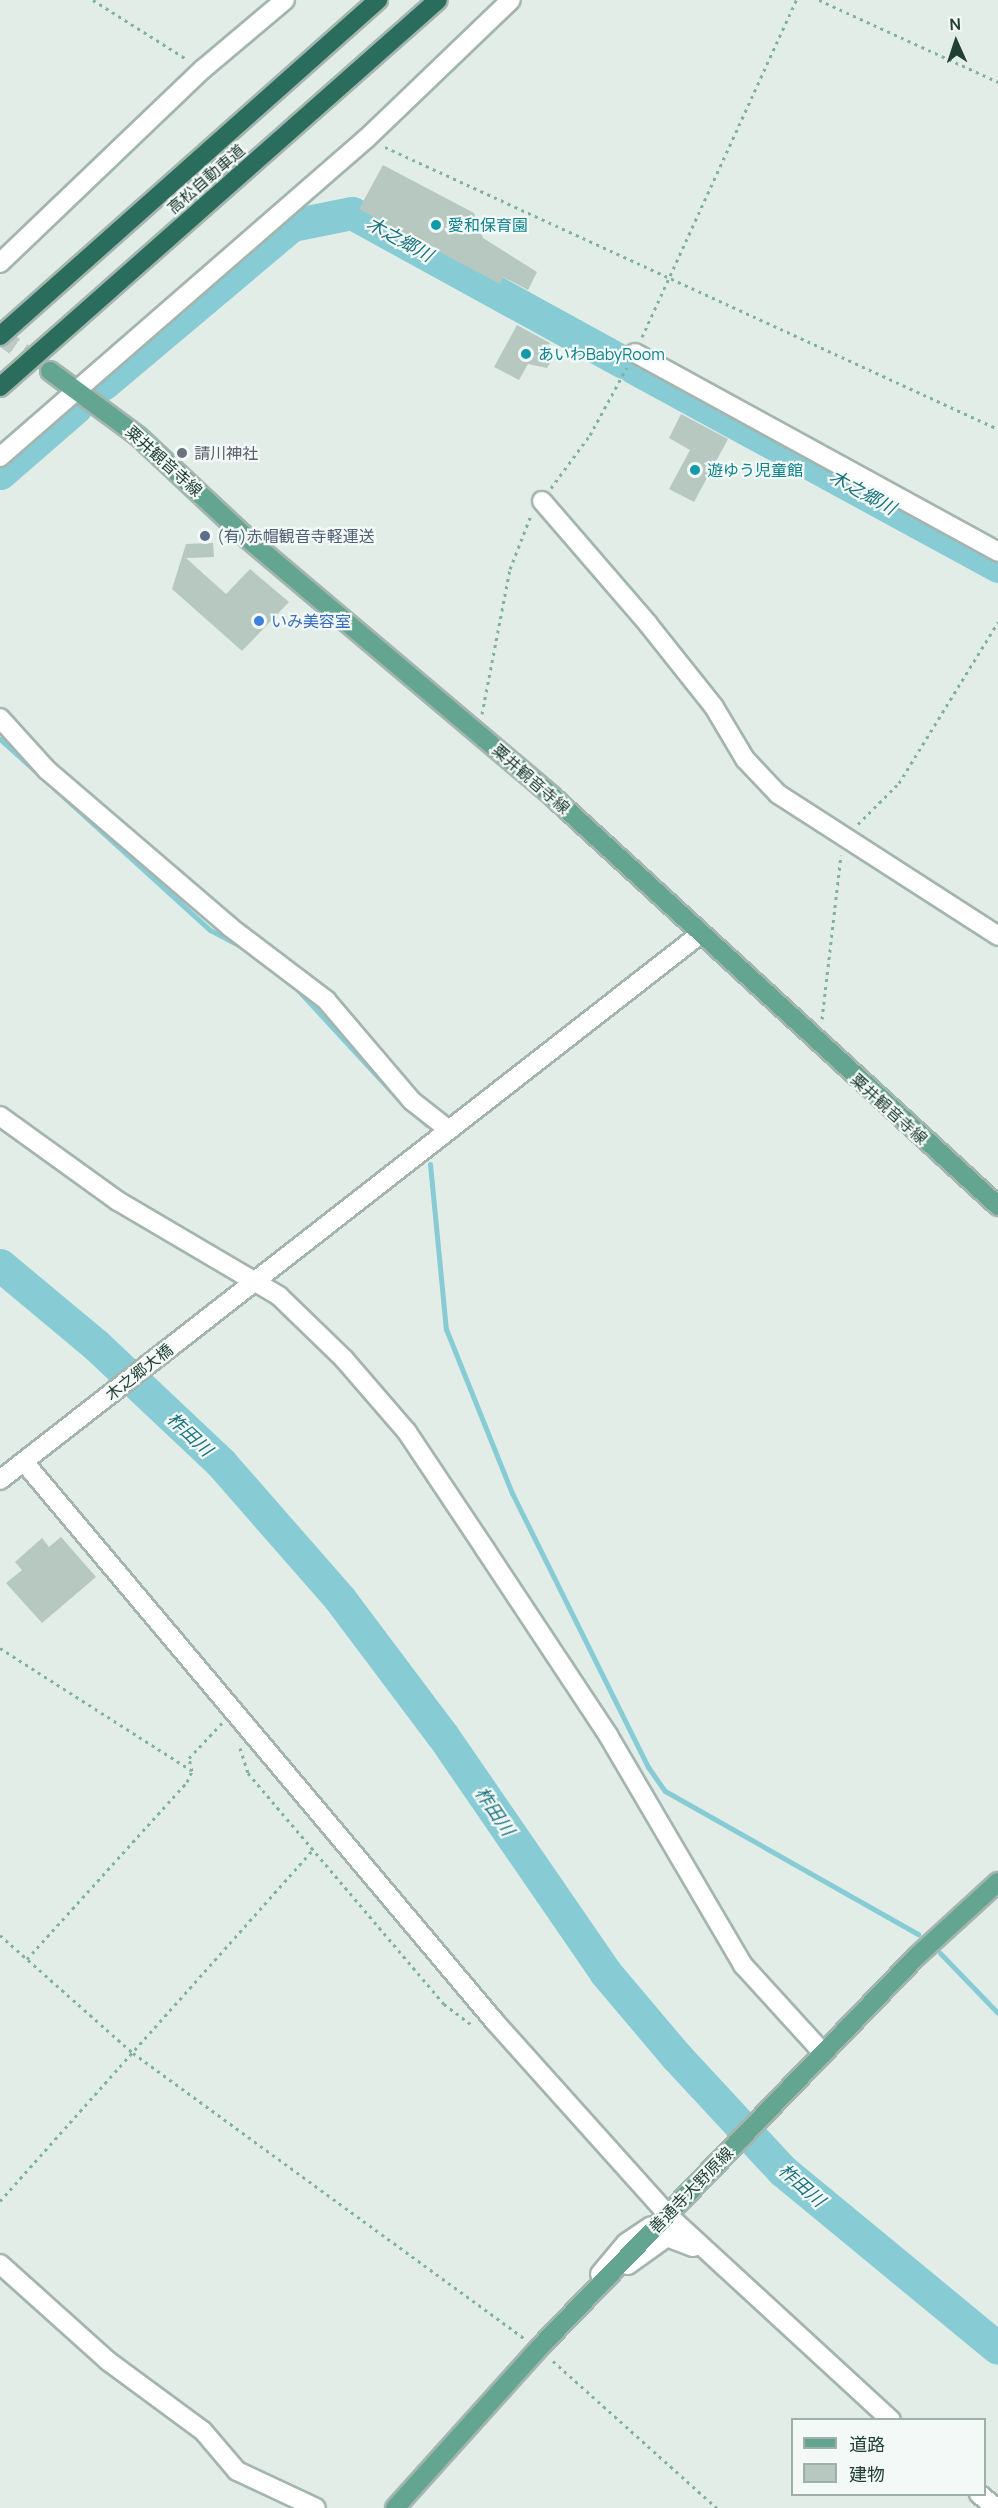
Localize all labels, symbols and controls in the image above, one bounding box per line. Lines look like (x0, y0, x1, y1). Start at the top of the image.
north arrow (926, 12, 986, 72)
text: N (949, 13, 961, 35)
street label: 高松自動車道 (163, 140, 249, 218)
water label: 木之郷川 (363, 212, 437, 266)
place label: 愛和保育園 (448, 215, 528, 235)
marker: 愛和保育園 (429, 218, 443, 232)
place label: あいわBabyRoom (538, 344, 665, 364)
marker: あいわBabyRoom (519, 347, 533, 361)
street label: 粟井観音寺線 (122, 422, 206, 500)
place label: 請川神社 (194, 443, 258, 463)
marker: 請川神社 (175, 446, 189, 460)
place label: 遊ゆう児童館 (707, 460, 803, 480)
marker: 遊ゆう児童館 (688, 463, 702, 477)
water label: 木之郷川 (826, 465, 900, 519)
place label: (有)赤帽観音寺軽運送 (217, 526, 375, 546)
marker: (有)赤帽観音寺軽運送 (198, 529, 212, 543)
place label: いみ美容室 (271, 611, 351, 631)
marker: いみ美容室 (252, 614, 266, 628)
street label: 粟井観音寺線 (488, 740, 574, 818)
street label: 粟井観音寺線 (847, 1070, 931, 1148)
street label: 木之郷大橋 (102, 1340, 176, 1404)
water label: 柞田川 (163, 1408, 217, 1460)
water label: 柞田川 (471, 1783, 519, 1839)
street label: 善通寺大野原線 (645, 2143, 737, 2237)
water label: 柞田川 (775, 2159, 829, 2211)
legend (791, 2418, 986, 2496)
text: 道路 (849, 2432, 885, 2456)
text: 建物 (849, 2462, 885, 2486)

